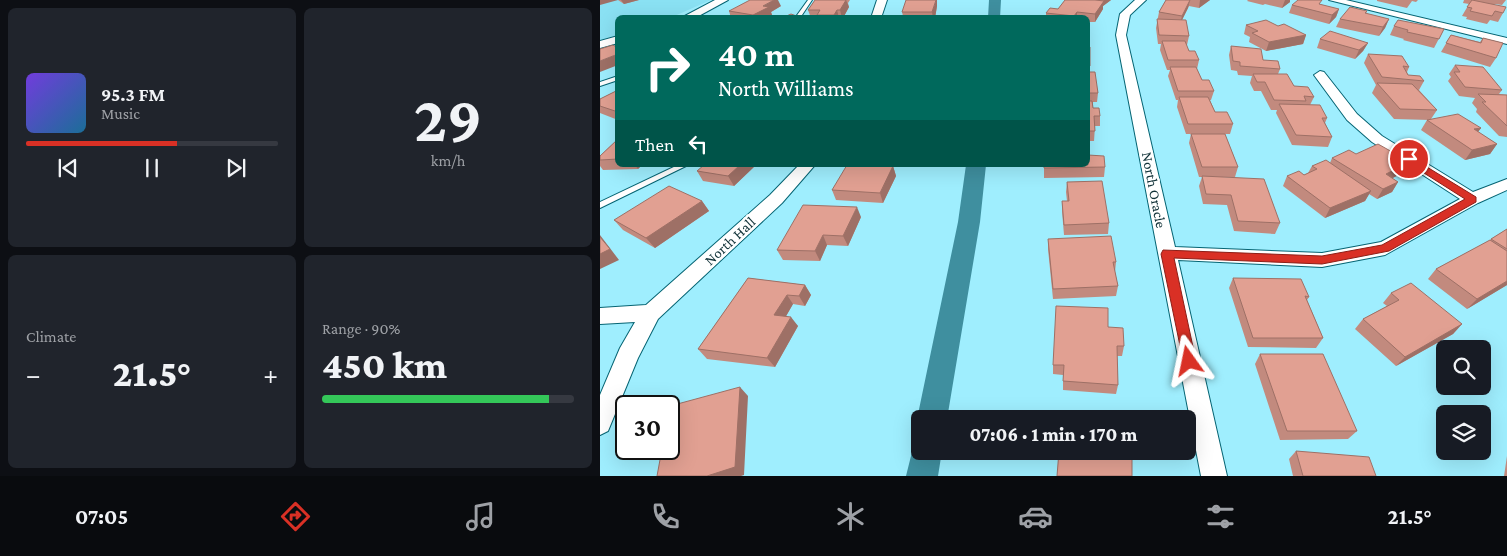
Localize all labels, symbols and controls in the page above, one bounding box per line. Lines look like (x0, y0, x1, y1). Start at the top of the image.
icon: right (635, 35, 700, 100)
text: 40 m (718, 35, 795, 74)
text: North Williams (718, 76, 854, 101)
text: 29 (414, 83, 482, 155)
text: 95.3 FM (101, 84, 165, 105)
text: Music (101, 105, 140, 122)
icon: left (684, 130, 712, 158)
text: Then (635, 134, 674, 155)
pin (1388, 138, 1430, 180)
icon: arrive (1395, 145, 1423, 173)
street label: North Oracle (1139, 151, 1169, 230)
text: km/h (431, 152, 465, 169)
icon: previous (54, 154, 82, 182)
icon: pause (138, 154, 166, 182)
icon: next (222, 154, 250, 182)
street label: North Hall (701, 214, 759, 268)
text: Range · 90% (322, 320, 400, 337)
text: Climate (26, 328, 76, 345)
position arrow (1162, 334, 1214, 386)
map controls (1436, 340, 1491, 460)
button: search (1436, 340, 1491, 395)
text: 450 km (322, 344, 447, 386)
text: 21.5° (112, 352, 192, 394)
text: − (26, 359, 41, 390)
text: + (263, 359, 278, 390)
speed limit sign: 30 (615, 395, 680, 460)
button: layers (1436, 405, 1491, 460)
text: 07:06 · 1 min · 170 m (970, 424, 1137, 445)
icon: directions (278, 499, 313, 534)
icon: music (463, 499, 498, 534)
icon: phone (648, 499, 683, 534)
icon: climate (833, 499, 868, 534)
icon: car (1018, 499, 1053, 534)
icon: filters (1203, 499, 1238, 534)
text: 07:05 (75, 504, 128, 529)
text: 21.5° (1388, 504, 1432, 529)

